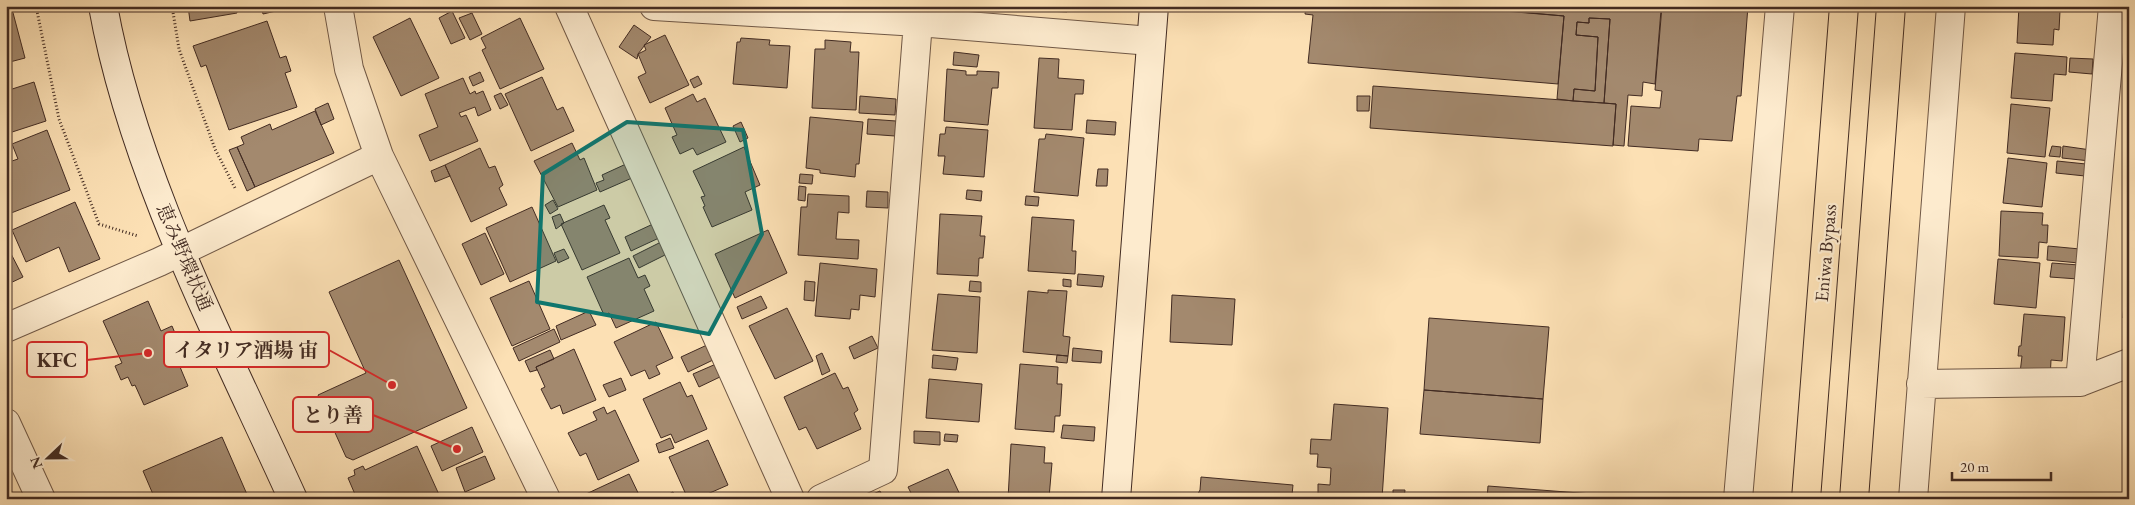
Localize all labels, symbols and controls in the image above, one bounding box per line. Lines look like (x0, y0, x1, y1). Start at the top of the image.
street label: 恵み野環状通 (151, 200, 218, 315)
street label: Eniwa Bypass (1809, 203, 1842, 303)
callout: イタリア酒場 宙 (164, 332, 329, 367)
text: イタリア酒場 宙 (174, 337, 318, 363)
callout: KFC (27, 342, 87, 377)
text: KFC (37, 347, 77, 373)
callout: とり善 (293, 397, 373, 432)
text: とり善 (303, 402, 363, 428)
north arrow (22, 432, 72, 482)
scale bar (1952, 450, 2051, 482)
text: N (25, 454, 46, 471)
text: 20 m (1960, 457, 1989, 476)

